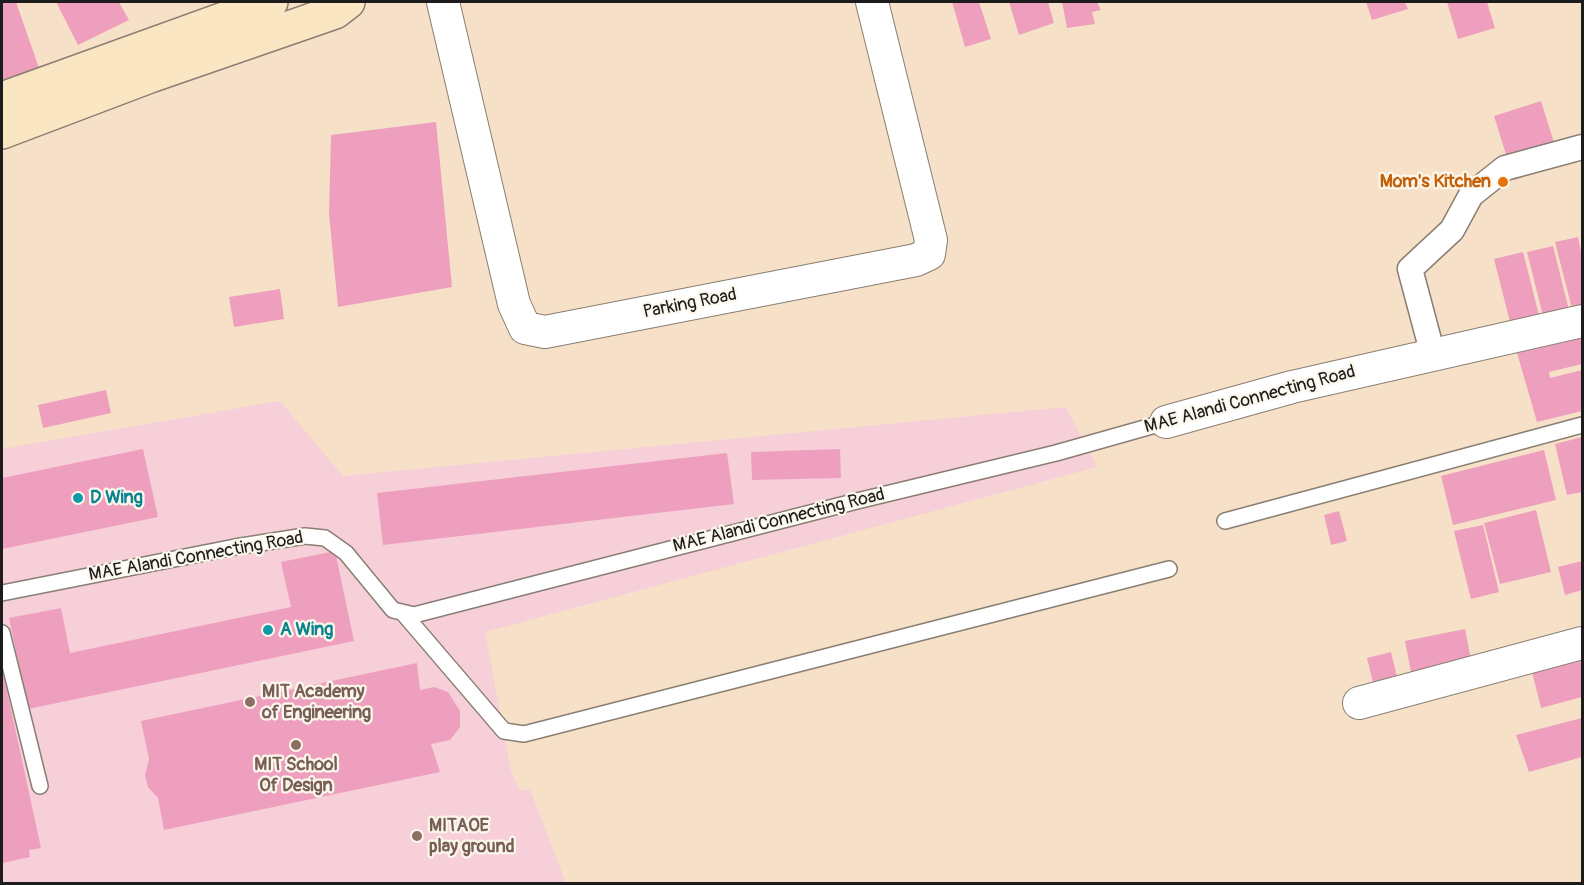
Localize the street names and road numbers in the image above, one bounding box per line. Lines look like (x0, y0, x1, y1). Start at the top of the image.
street label: Parking Road (641, 284, 739, 324)
street label: MAE Alandi Connecting Road (1142, 361, 1358, 439)
street label: MAE Alandi Connecting Road (671, 484, 887, 558)
street label: MAE Alandi Connecting Road (87, 527, 305, 587)

